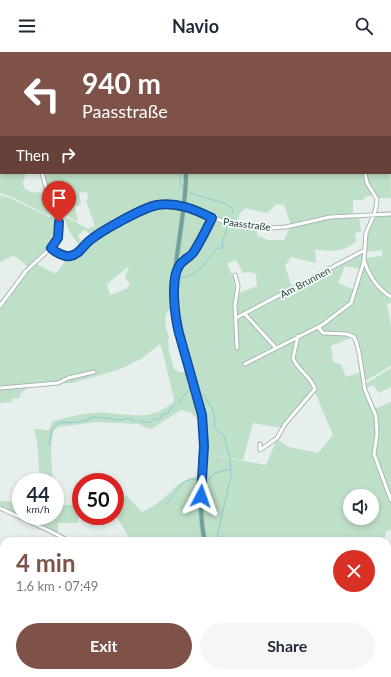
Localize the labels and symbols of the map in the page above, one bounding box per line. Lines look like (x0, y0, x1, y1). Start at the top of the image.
pin (42, 181, 76, 222)
street label: Paasstraße (223, 215, 271, 233)
street label: Am Brunnen (278, 264, 332, 300)
speed limit sign: 50 (72, 473, 124, 525)
position arrow (180, 475, 222, 517)

